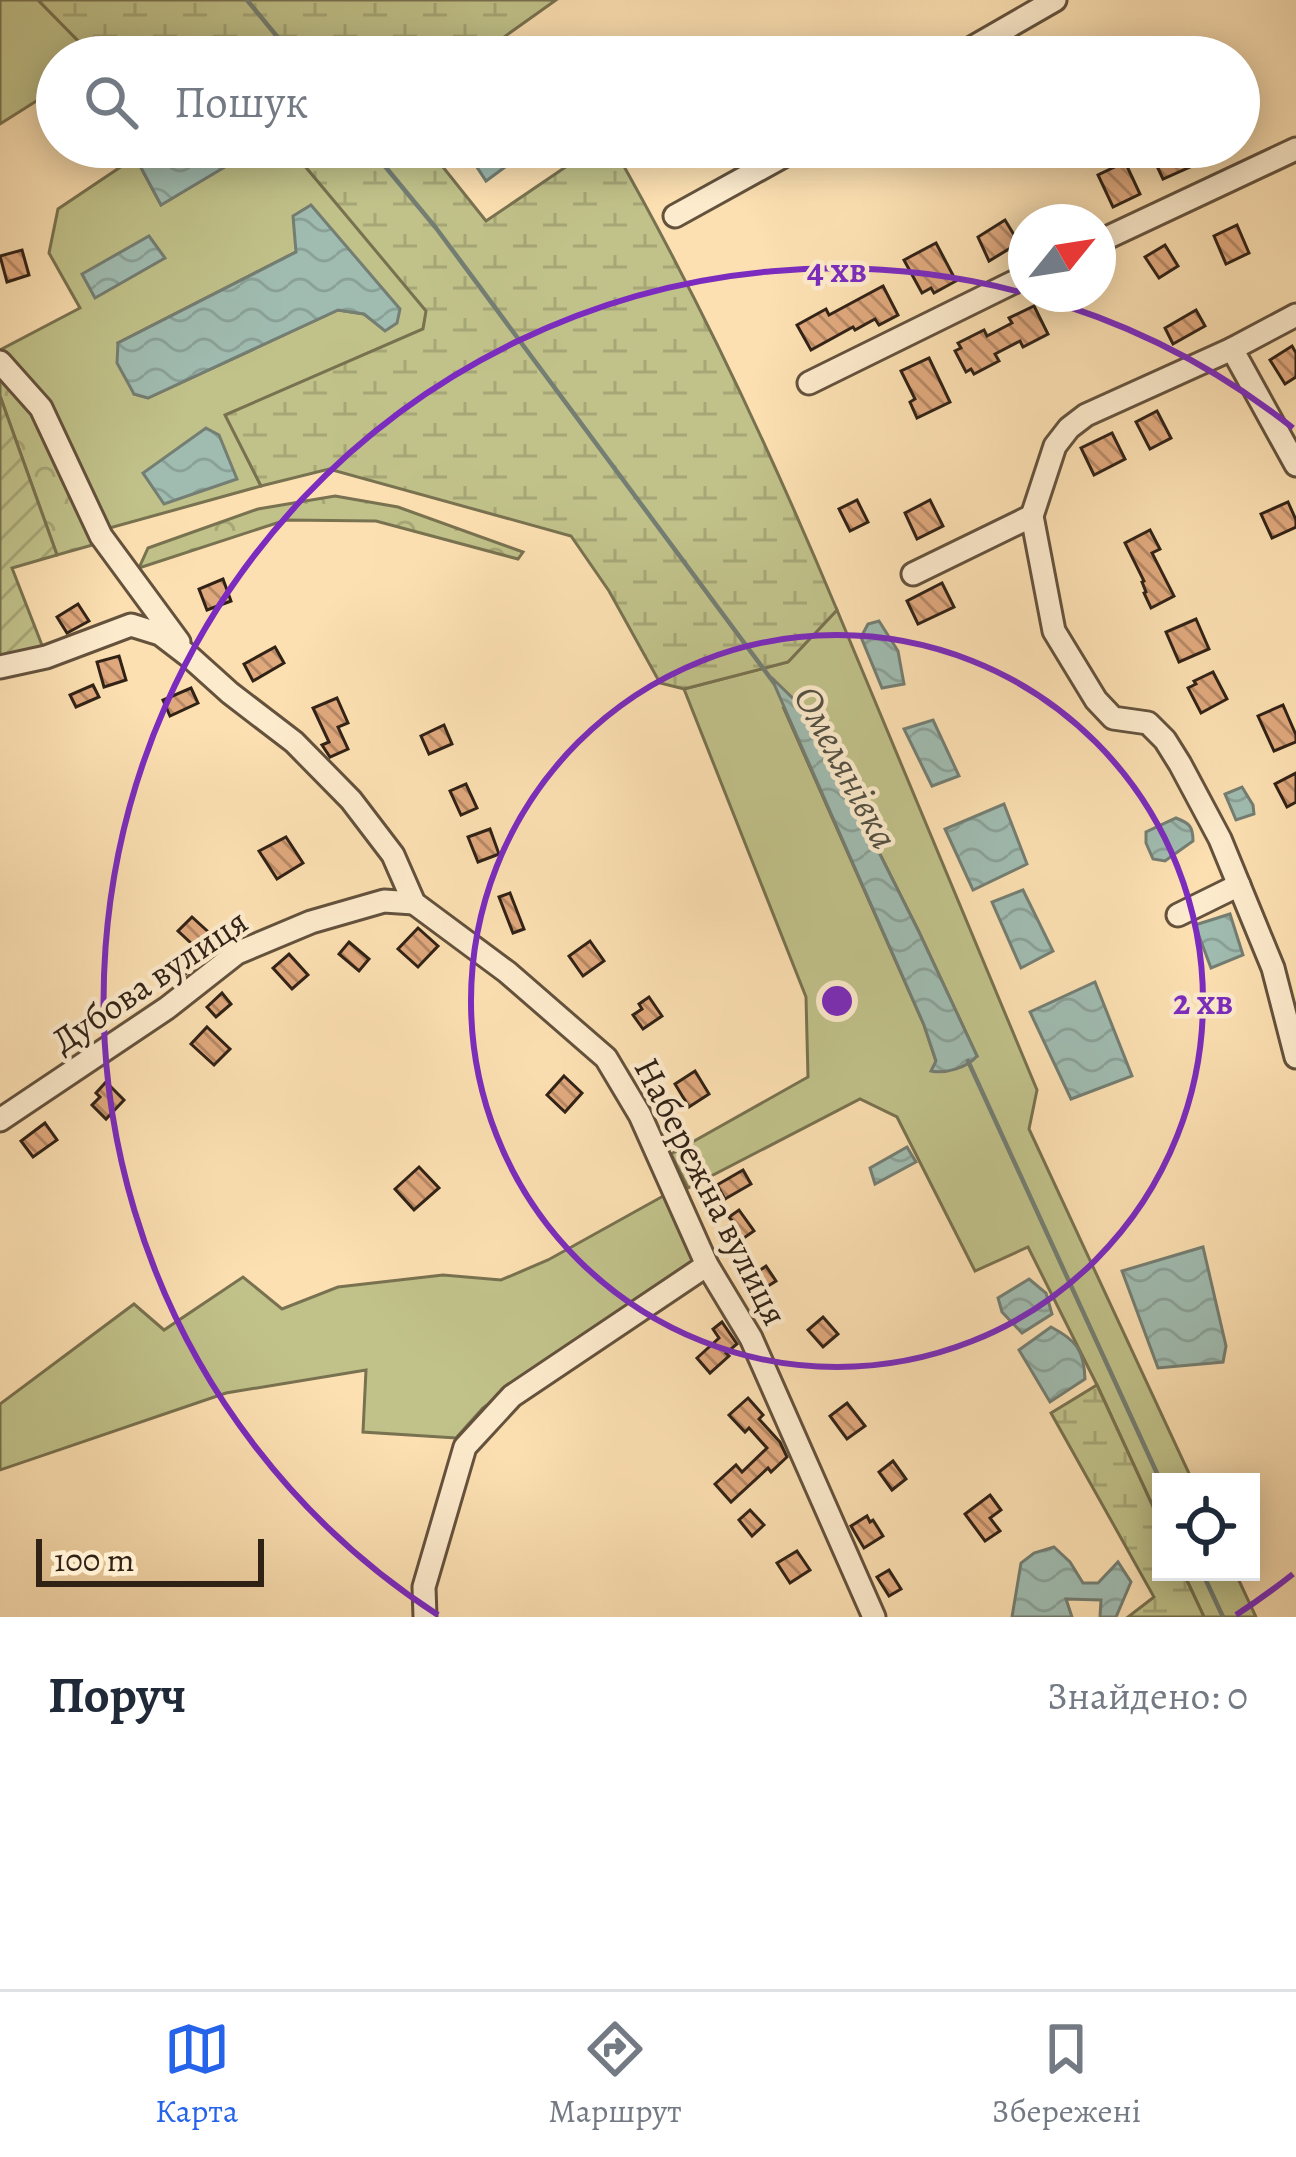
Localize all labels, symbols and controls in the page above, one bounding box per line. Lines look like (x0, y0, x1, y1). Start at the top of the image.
search box (36, 36, 1260, 168)
icon: search (78, 69, 144, 135)
text: Пошук (174, 71, 308, 133)
north arrow (1008, 204, 1116, 312)
text: 4 хв (807, 245, 867, 294)
water label: Омелянівка (781, 676, 912, 858)
street label: Дубова вулиця (41, 897, 257, 1064)
text: 2 хв (1173, 977, 1233, 1026)
centre of rings (816, 980, 858, 1022)
street label: Набережна вулиця (623, 1049, 800, 1334)
map controls (1152, 1473, 1260, 1581)
button: locate (1152, 1473, 1260, 1581)
scale bar (36, 1533, 264, 1586)
text: 100 m (54, 1537, 134, 1582)
text: Поруч (48, 1660, 186, 1730)
text: Знайдено: 0 (1047, 1669, 1248, 1722)
tab: Карта (155, 2016, 238, 2133)
tab: Маршрут (548, 2016, 682, 2133)
tab: Збережені (992, 2016, 1141, 2133)

